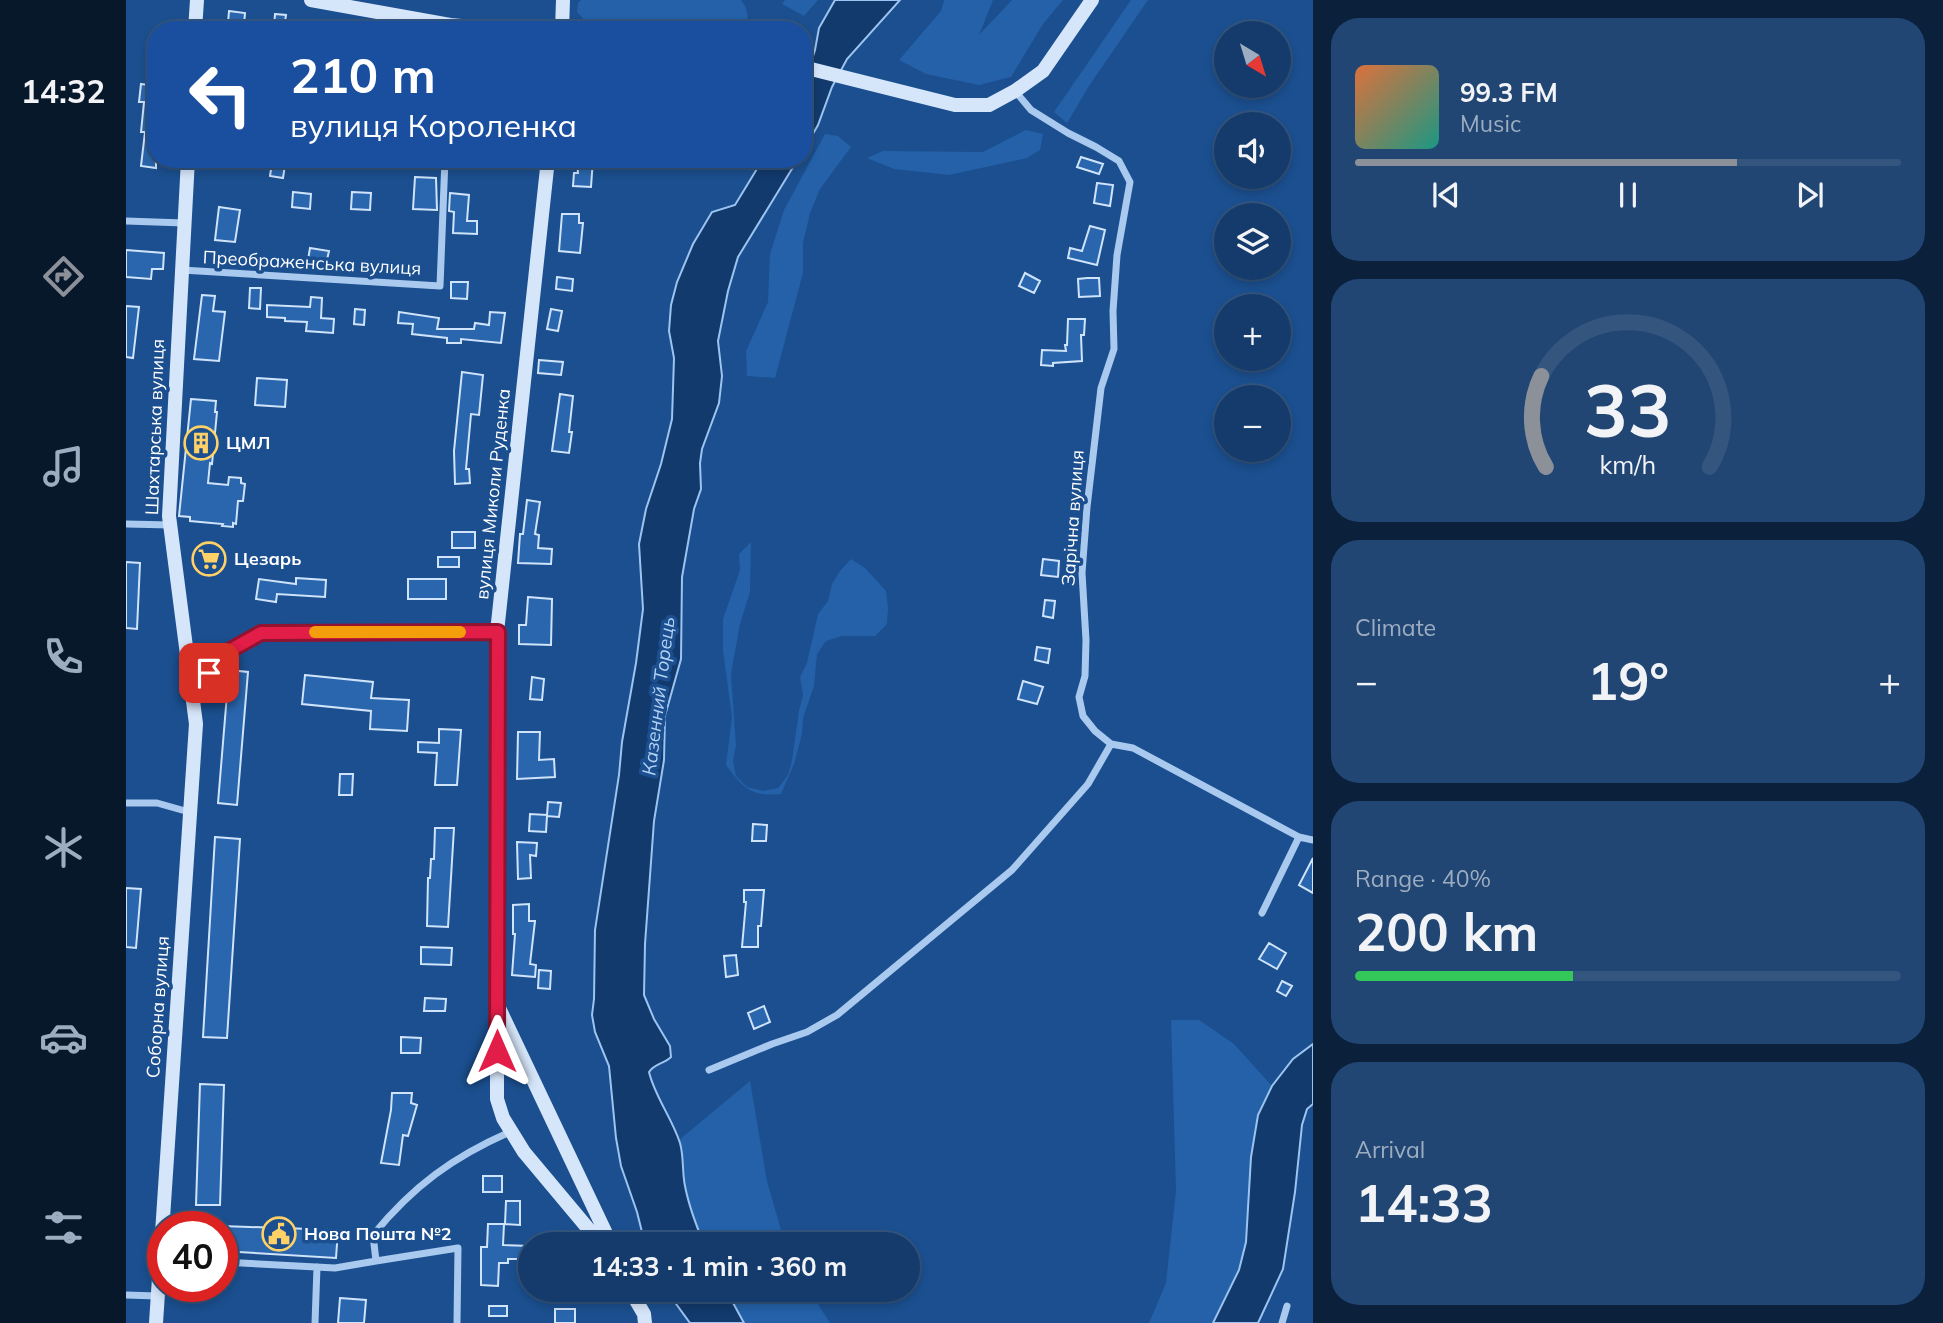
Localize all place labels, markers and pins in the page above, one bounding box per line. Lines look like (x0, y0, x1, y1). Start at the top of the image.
building icon: ЦМЛ (182, 424, 220, 462)
place label: ЦМЛ (226, 431, 270, 454)
supermarket icon: Цезарь (190, 540, 228, 578)
place label: Цезарь (234, 547, 301, 570)
pin (179, 643, 239, 703)
public building icon: Нова Пошта №2 (260, 1215, 298, 1253)
place label: Нова Пошта №2 (304, 1222, 452, 1245)

